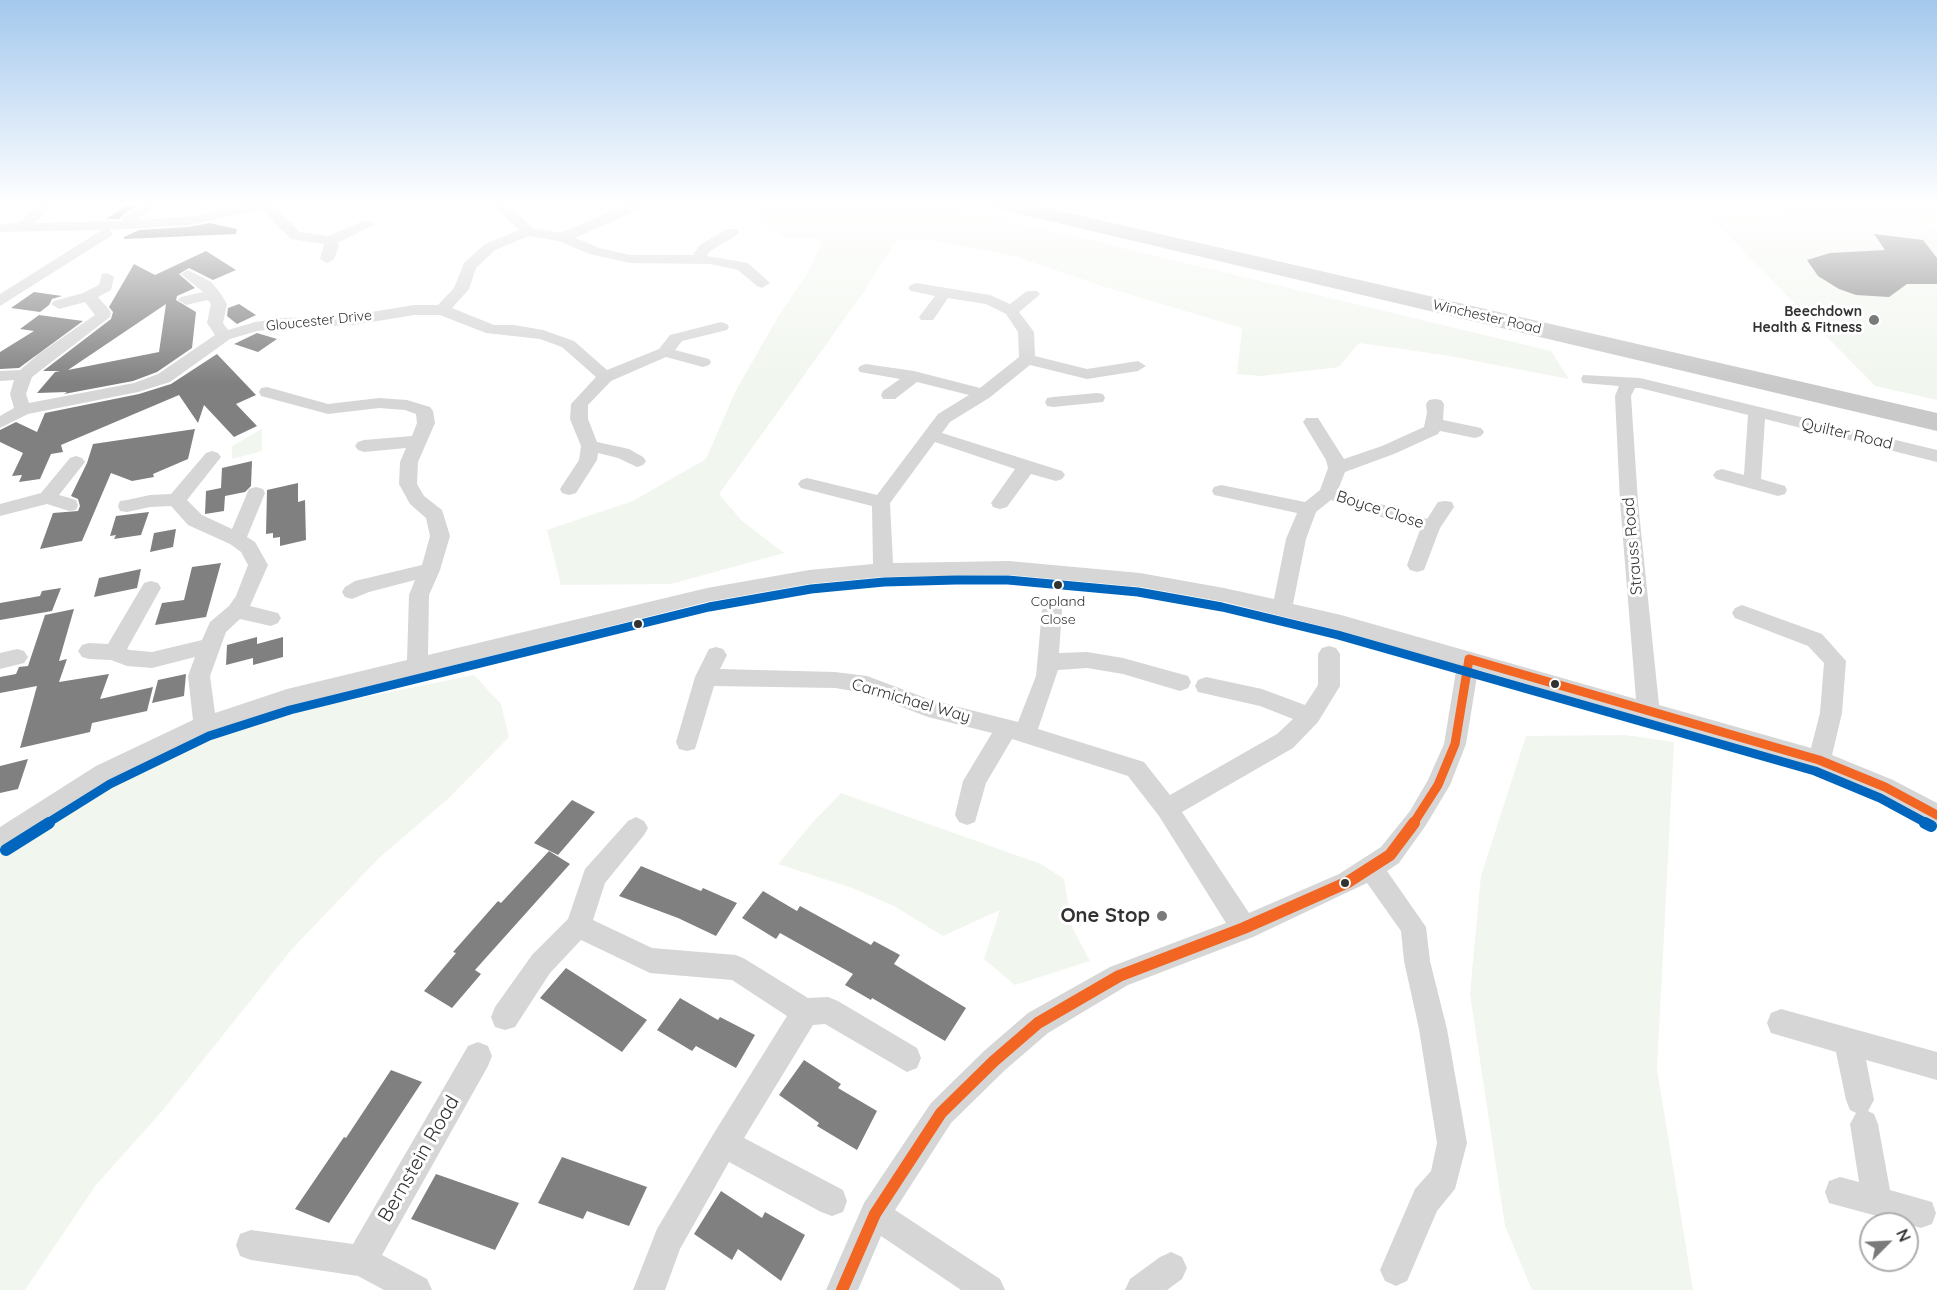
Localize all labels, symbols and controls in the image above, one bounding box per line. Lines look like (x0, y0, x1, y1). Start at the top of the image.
street label: Winchester Road (1431, 296, 1543, 338)
place label: Beechdown Health & Fitness (1752, 304, 1862, 336)
street label: Gloucester Drive (265, 307, 373, 335)
marker: Beechdown Health & Fitness (1867, 313, 1881, 327)
street label: Quilter Road (1799, 414, 1895, 454)
street label: Boyce Close (1334, 487, 1426, 533)
street label: Strauss Road (1619, 496, 1647, 596)
marker: Copland Close (1052, 579, 1064, 591)
place label: Copland Close (1031, 594, 1085, 626)
unlabelled marker (632, 618, 644, 630)
street label: Carmichael Way (849, 675, 973, 727)
unlabelled marker (1549, 678, 1561, 690)
unlabelled marker (1339, 877, 1351, 889)
place label: One Stop (1060, 904, 1150, 928)
marker: One Stop (1155, 909, 1169, 923)
street label: Bernstein Road (373, 1092, 465, 1226)
north arrow (1859, 1212, 1919, 1272)
text: N (1892, 1226, 1915, 1245)

